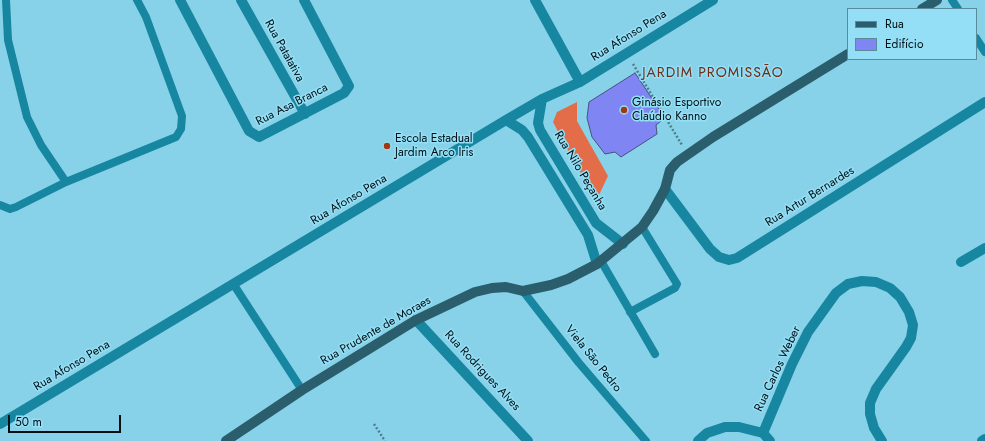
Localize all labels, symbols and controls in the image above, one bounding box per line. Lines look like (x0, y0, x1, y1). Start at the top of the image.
street label: Rua Afonso Pena (589, 7, 669, 65)
legend (847, 8, 977, 60)
text: Rua (885, 15, 904, 33)
street label: Rua Patatativa (261, 17, 307, 85)
text: Edifício (885, 35, 924, 53)
district label: JARDIM PROMISSÃO (642, 66, 784, 82)
street label: Rua Asa Branca (254, 81, 330, 129)
place label: Ginásio Esportivo Claúdio Kanno (632, 96, 721, 124)
marker: Ginásio Esportivo Claúdio Kanno (619, 105, 629, 115)
street label: Rua Nilo Peçanha (551, 129, 609, 213)
place label: Escola Estadual Jardim Arco Iris (395, 132, 473, 160)
marker: Escola Estadual Jardim Arco Iris (382, 141, 392, 151)
street label: Rua Artur Bernardes (763, 164, 857, 230)
street label: Rua Afonso Pena (308, 172, 390, 228)
street label: Rua Prudente de Moraes (318, 294, 434, 368)
street label: Viela São Pedro (562, 323, 624, 395)
street label: Rua Carlos Weber (752, 324, 804, 414)
street label: Rua Rodrigues Alves (441, 328, 523, 414)
street label: Rua Afonso Pena (31, 338, 113, 394)
scale bar (10, 407, 123, 433)
text: 50 m (15, 413, 42, 431)

